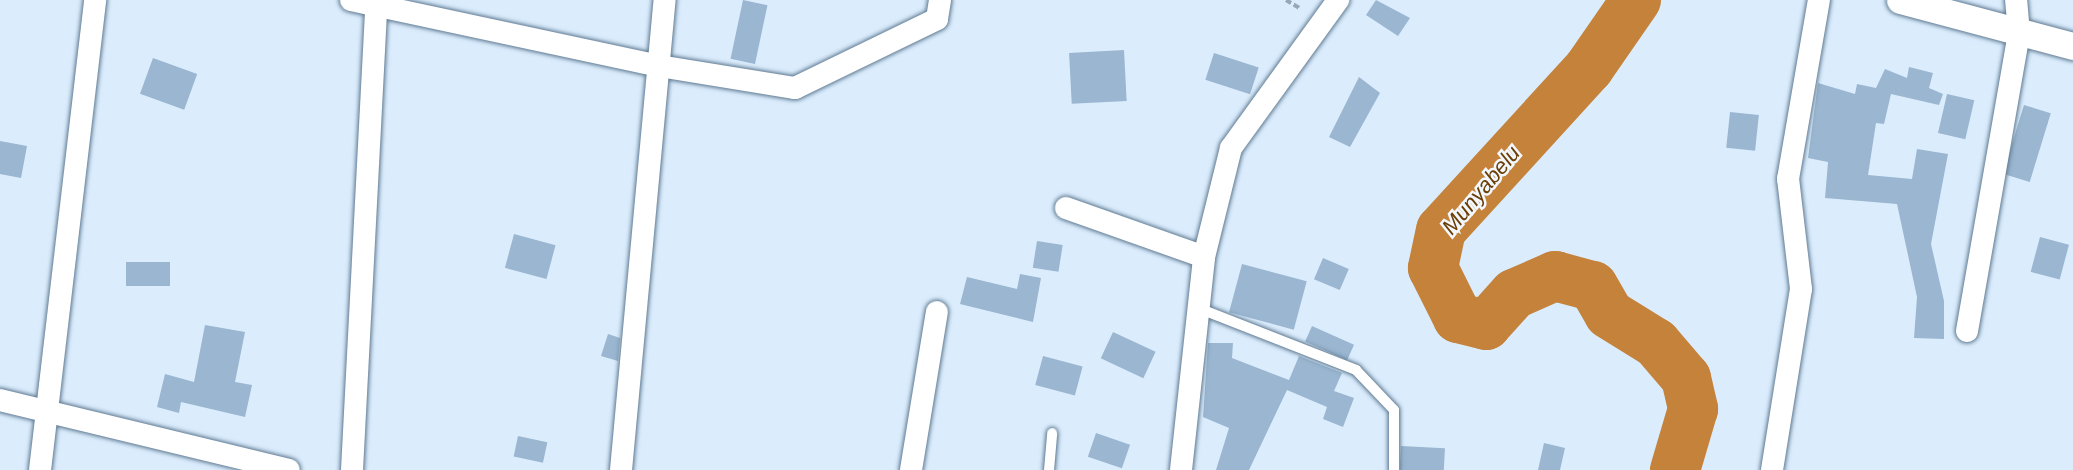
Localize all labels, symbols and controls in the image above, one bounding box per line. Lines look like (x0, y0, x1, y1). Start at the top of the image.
water label: Munyabelu (1436, 140, 1526, 240)

